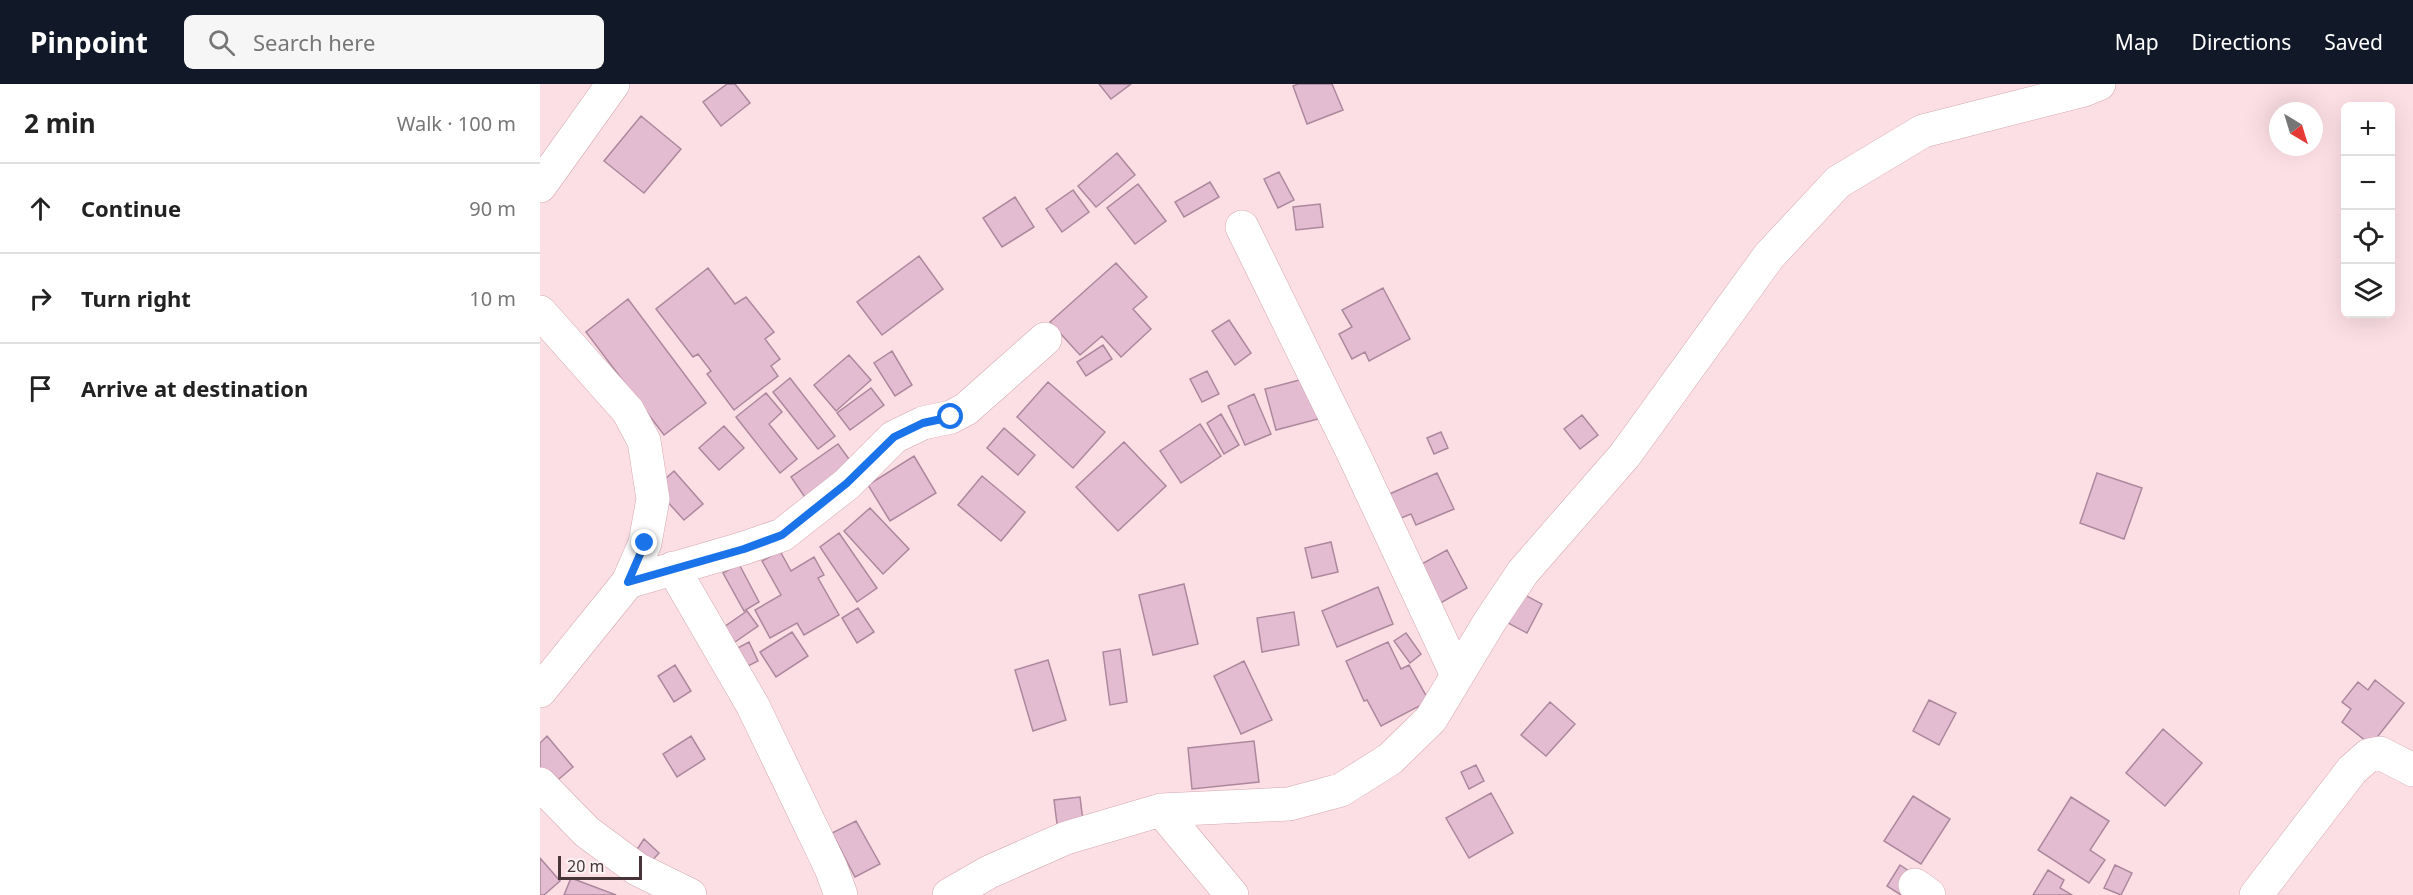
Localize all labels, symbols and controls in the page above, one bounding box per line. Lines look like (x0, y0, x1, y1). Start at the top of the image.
search box (184, 15, 604, 69)
text: Pinpoint (30, 23, 148, 61)
icon: search (205, 26, 238, 59)
text: Search here (253, 27, 375, 57)
text: Map (2115, 28, 2159, 56)
text: Directions (2192, 28, 2291, 56)
text: Saved (2324, 28, 2383, 56)
north arrow (2269, 102, 2323, 156)
map controls (2341, 102, 2395, 318)
button: + (2341, 102, 2395, 156)
text: 2 min (24, 105, 96, 141)
text: Walk · 100 m (397, 110, 516, 137)
button: − (2341, 156, 2395, 210)
icon: ahead (24, 192, 57, 225)
text: Continue (81, 193, 181, 223)
text: 90 m (469, 195, 516, 222)
button: locate (2341, 210, 2395, 264)
button: layers (2341, 264, 2395, 318)
icon: right (24, 282, 57, 315)
text: Turn right (81, 283, 191, 313)
text: 10 m (469, 285, 516, 312)
icon: arrive (24, 372, 57, 405)
text: Arrive at destination (81, 373, 308, 403)
route start (937, 403, 963, 429)
route end (631, 529, 657, 555)
scale bar (558, 853, 642, 880)
text: 20 m (567, 855, 604, 877)

